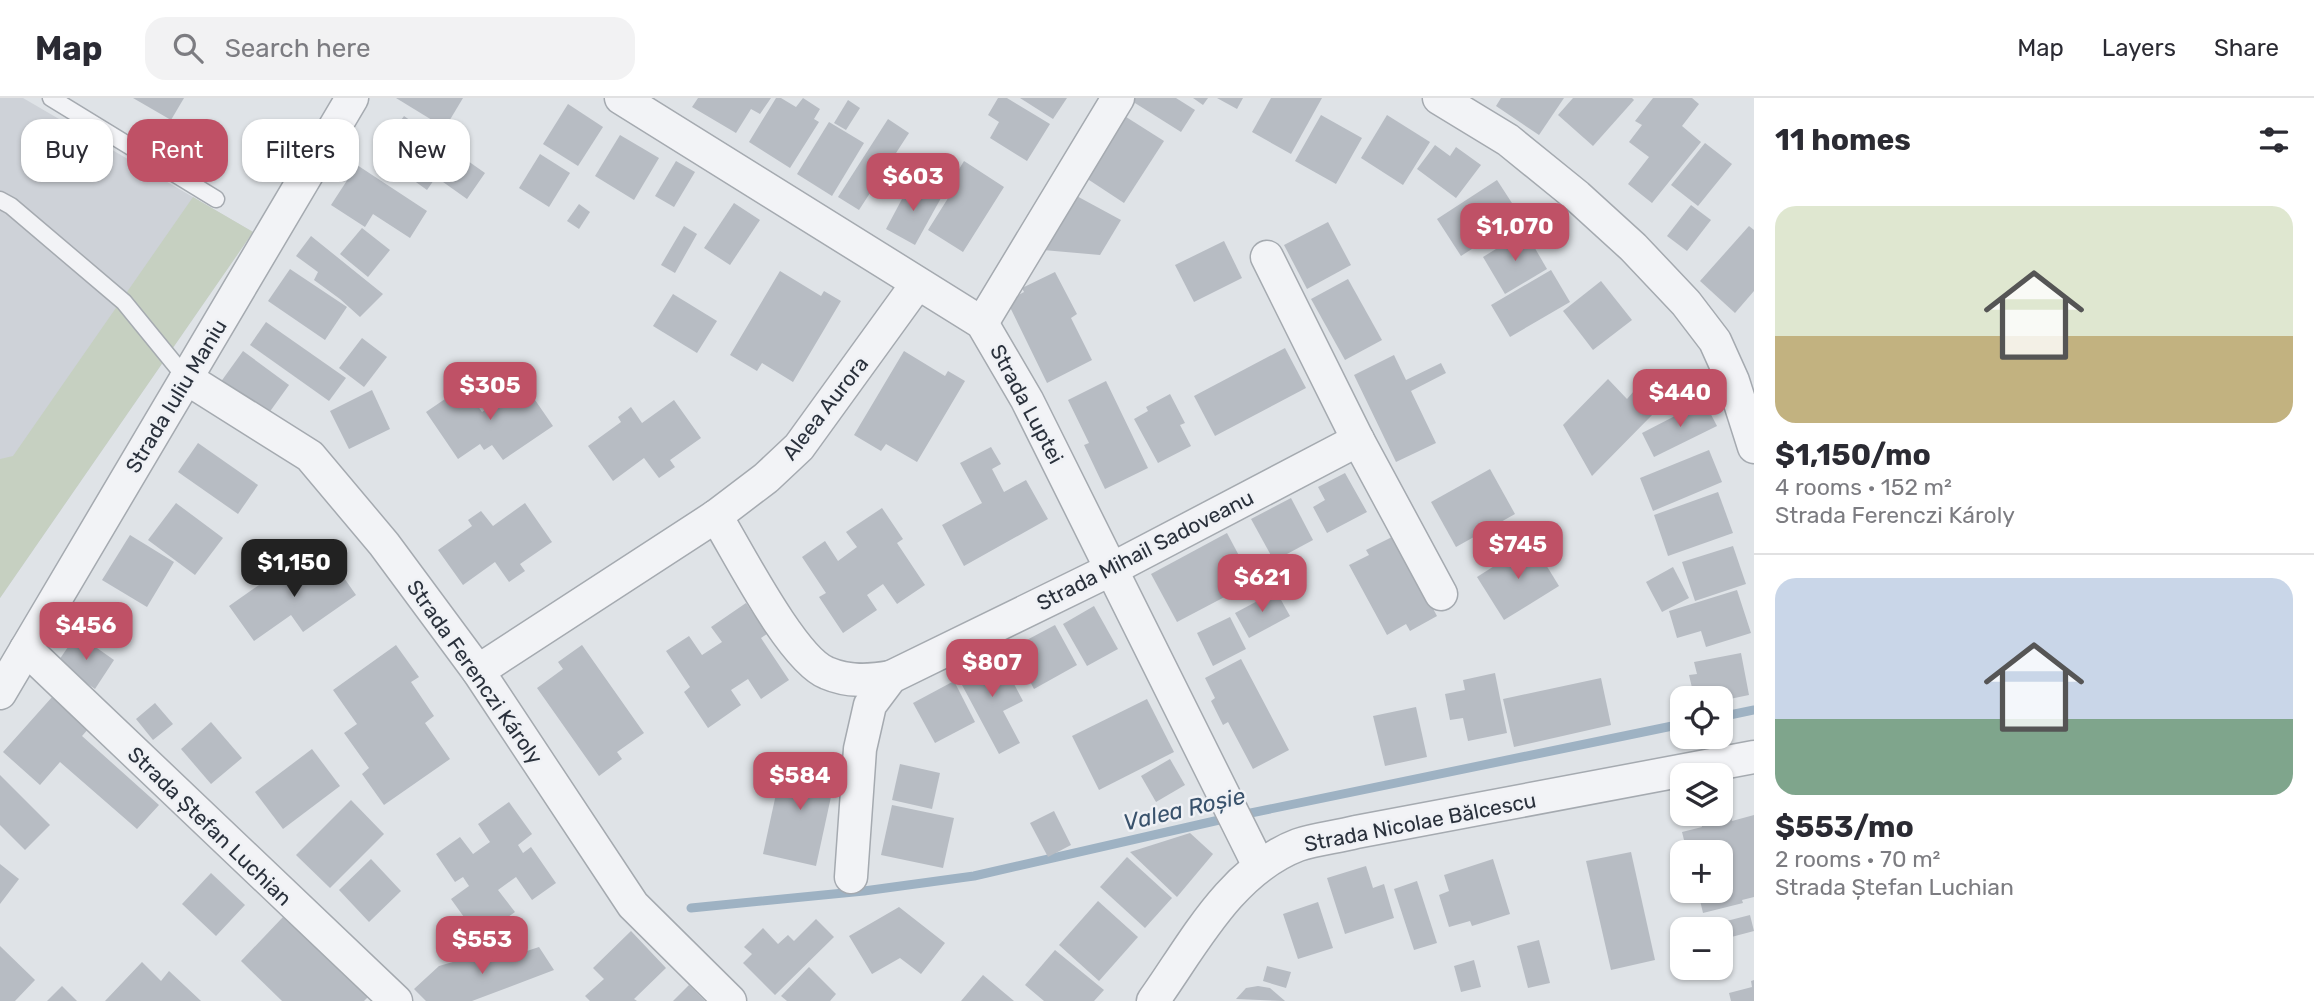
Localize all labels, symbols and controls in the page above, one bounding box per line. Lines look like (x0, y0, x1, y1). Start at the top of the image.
search box (145, 17, 635, 80)
text: Map (35, 29, 103, 68)
icon: search (169, 29, 207, 67)
text: Search here (225, 33, 370, 64)
text: Map (2017, 34, 2064, 62)
text: Layers (2102, 34, 2176, 62)
text: Share (2214, 34, 2279, 62)
chip: Buy (21, 119, 113, 182)
chip: Rent (127, 119, 228, 182)
chip: Filters (242, 119, 359, 182)
chip: New (373, 119, 470, 182)
icon: filters (2255, 121, 2293, 159)
text: 11 homes (1775, 122, 1911, 158)
pin: $603 (872, 153, 954, 213)
text: $603 (882, 162, 944, 190)
pin: $1,070 (1458, 204, 1572, 263)
text: $1,070 (1476, 212, 1554, 240)
icon: home (1971, 252, 2097, 378)
street label: Strada Iuliu Maniu (120, 315, 232, 477)
street label: Strada Luptei (985, 340, 1069, 468)
street label: Aleea Aurora (777, 351, 873, 465)
pin: $305 (449, 362, 531, 422)
pin: $440 (1639, 370, 1721, 429)
text: $305 (459, 371, 521, 399)
text: $440 (1649, 378, 1711, 406)
text: $1,150/mo (1775, 437, 1931, 473)
text: 4 rooms · 152 m² (1775, 473, 1952, 501)
street label: Strada Mihail Sadoveanu (1032, 484, 1258, 616)
text: Strada Ferenczi Károly (1775, 501, 2015, 529)
pin: $745 (1477, 522, 1559, 581)
text: $745 (1489, 530, 1547, 558)
pin: $1,150 (237, 540, 351, 599)
text: $1,150 (257, 548, 331, 576)
pin: $621 (1221, 554, 1303, 614)
text: $621 (1234, 563, 1290, 591)
street label: Strada Ferenczi Károly (402, 575, 548, 769)
pin: $456 (45, 602, 127, 662)
text: $456 (56, 611, 116, 639)
icon: home (1971, 624, 2097, 750)
pin: $807 (951, 640, 1033, 699)
text: $807 (962, 648, 1022, 676)
map controls (1670, 686, 1733, 980)
button: locate (1670, 686, 1733, 749)
street label: Strada Ștefan Luchian (123, 741, 297, 911)
pin: $584 (759, 752, 841, 812)
text: $584 (769, 761, 831, 789)
button: layers (1670, 763, 1733, 826)
water label: Valea Roșie (1120, 781, 1248, 837)
street label: Strada Nicolae Bălcescu (1302, 787, 1538, 857)
text: $553/mo (1775, 809, 1914, 845)
button: + (1670, 840, 1733, 903)
text: 2 rooms · 70 m² (1775, 845, 1940, 873)
text: Strada Ștefan Luchian (1775, 873, 2014, 901)
pin: $553 (441, 916, 523, 976)
button: − (1670, 917, 1733, 980)
text: $553 (452, 925, 512, 953)

